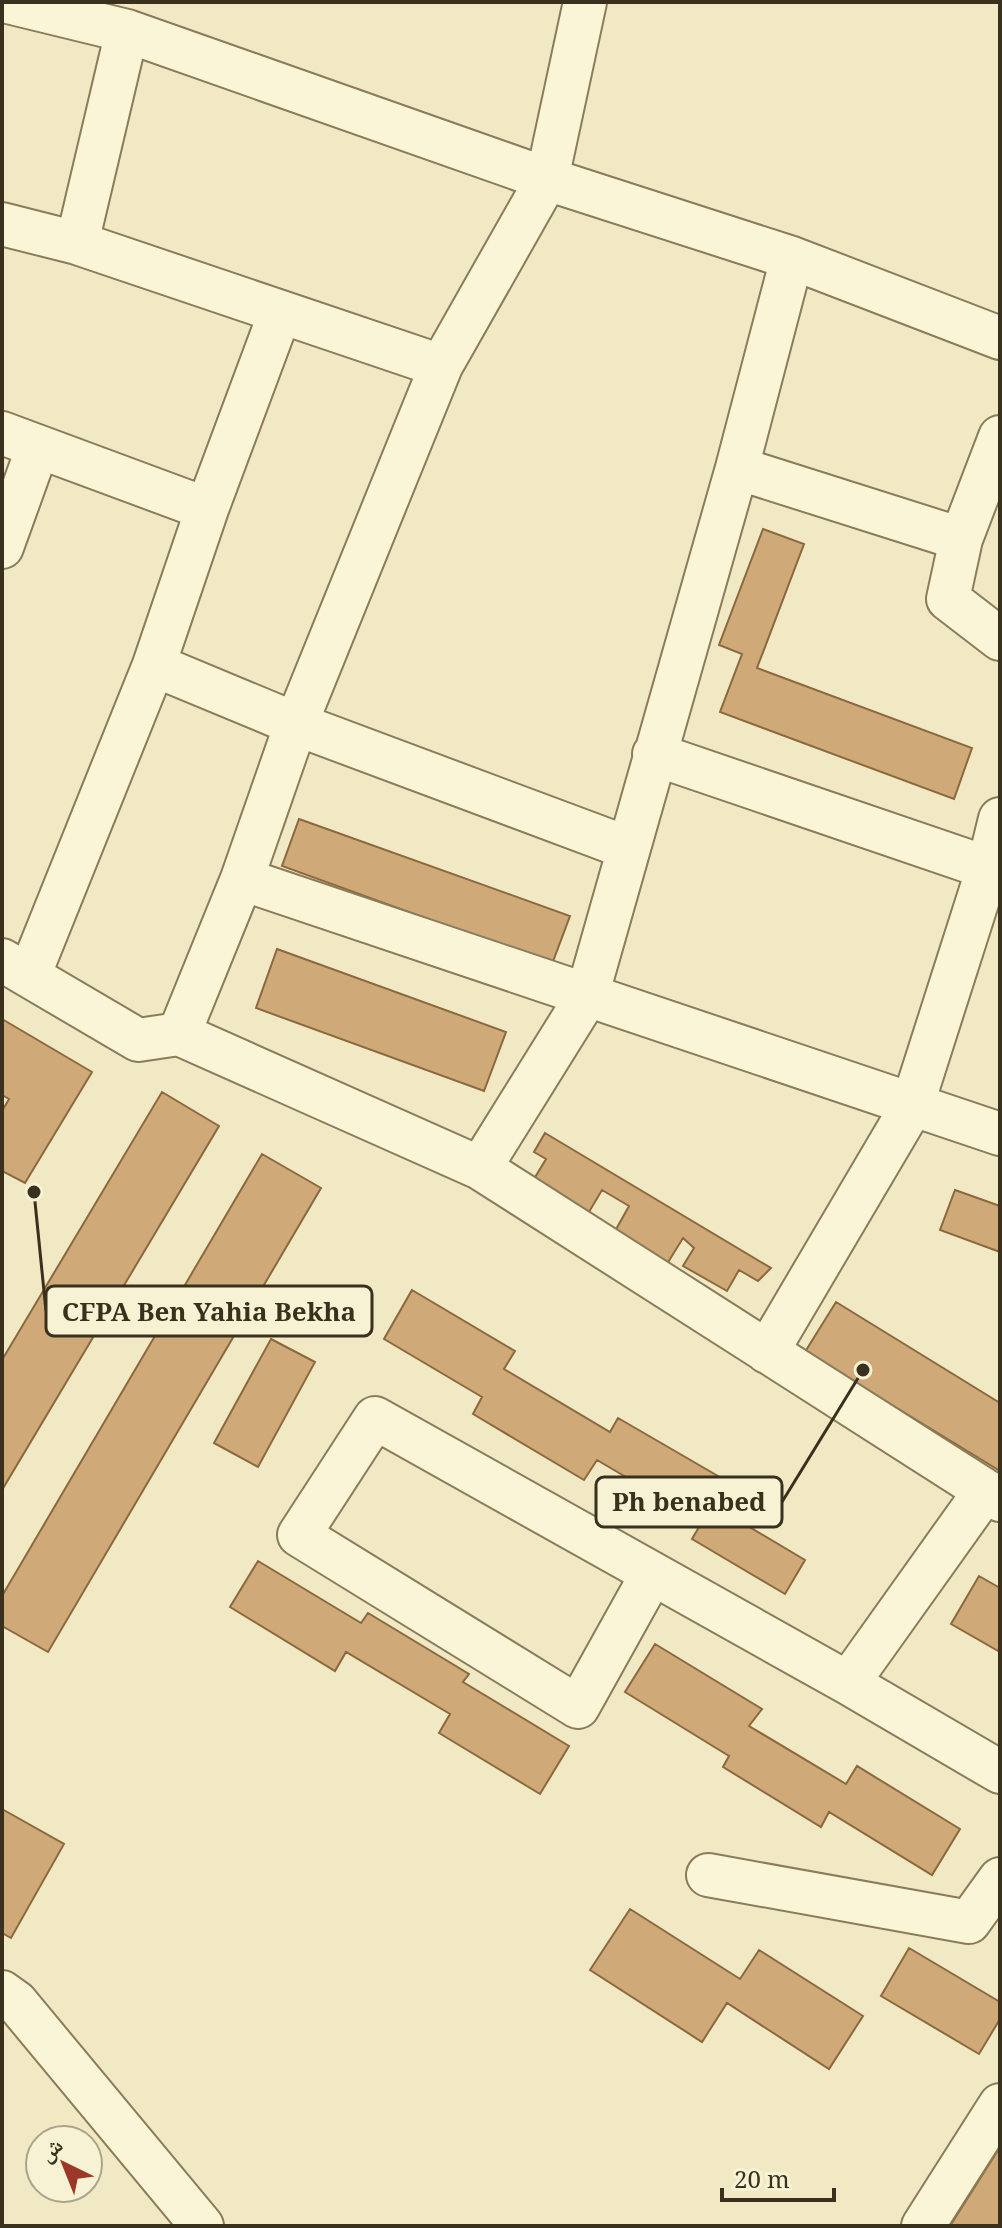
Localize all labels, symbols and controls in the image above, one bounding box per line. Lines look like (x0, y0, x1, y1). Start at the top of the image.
callout: CFPA Ben Yahia Bekha (46, 1286, 372, 1336)
text: CFPA Ben Yahia Bekha (62, 1293, 356, 1329)
callout: Ph benabed (596, 1477, 782, 1527)
text: Ph benabed (612, 1483, 766, 1519)
north arrow (24, 2124, 104, 2204)
text: ش (31, 2130, 68, 2168)
scale bar (722, 2152, 834, 2202)
text: 20 m (734, 2162, 790, 2195)

